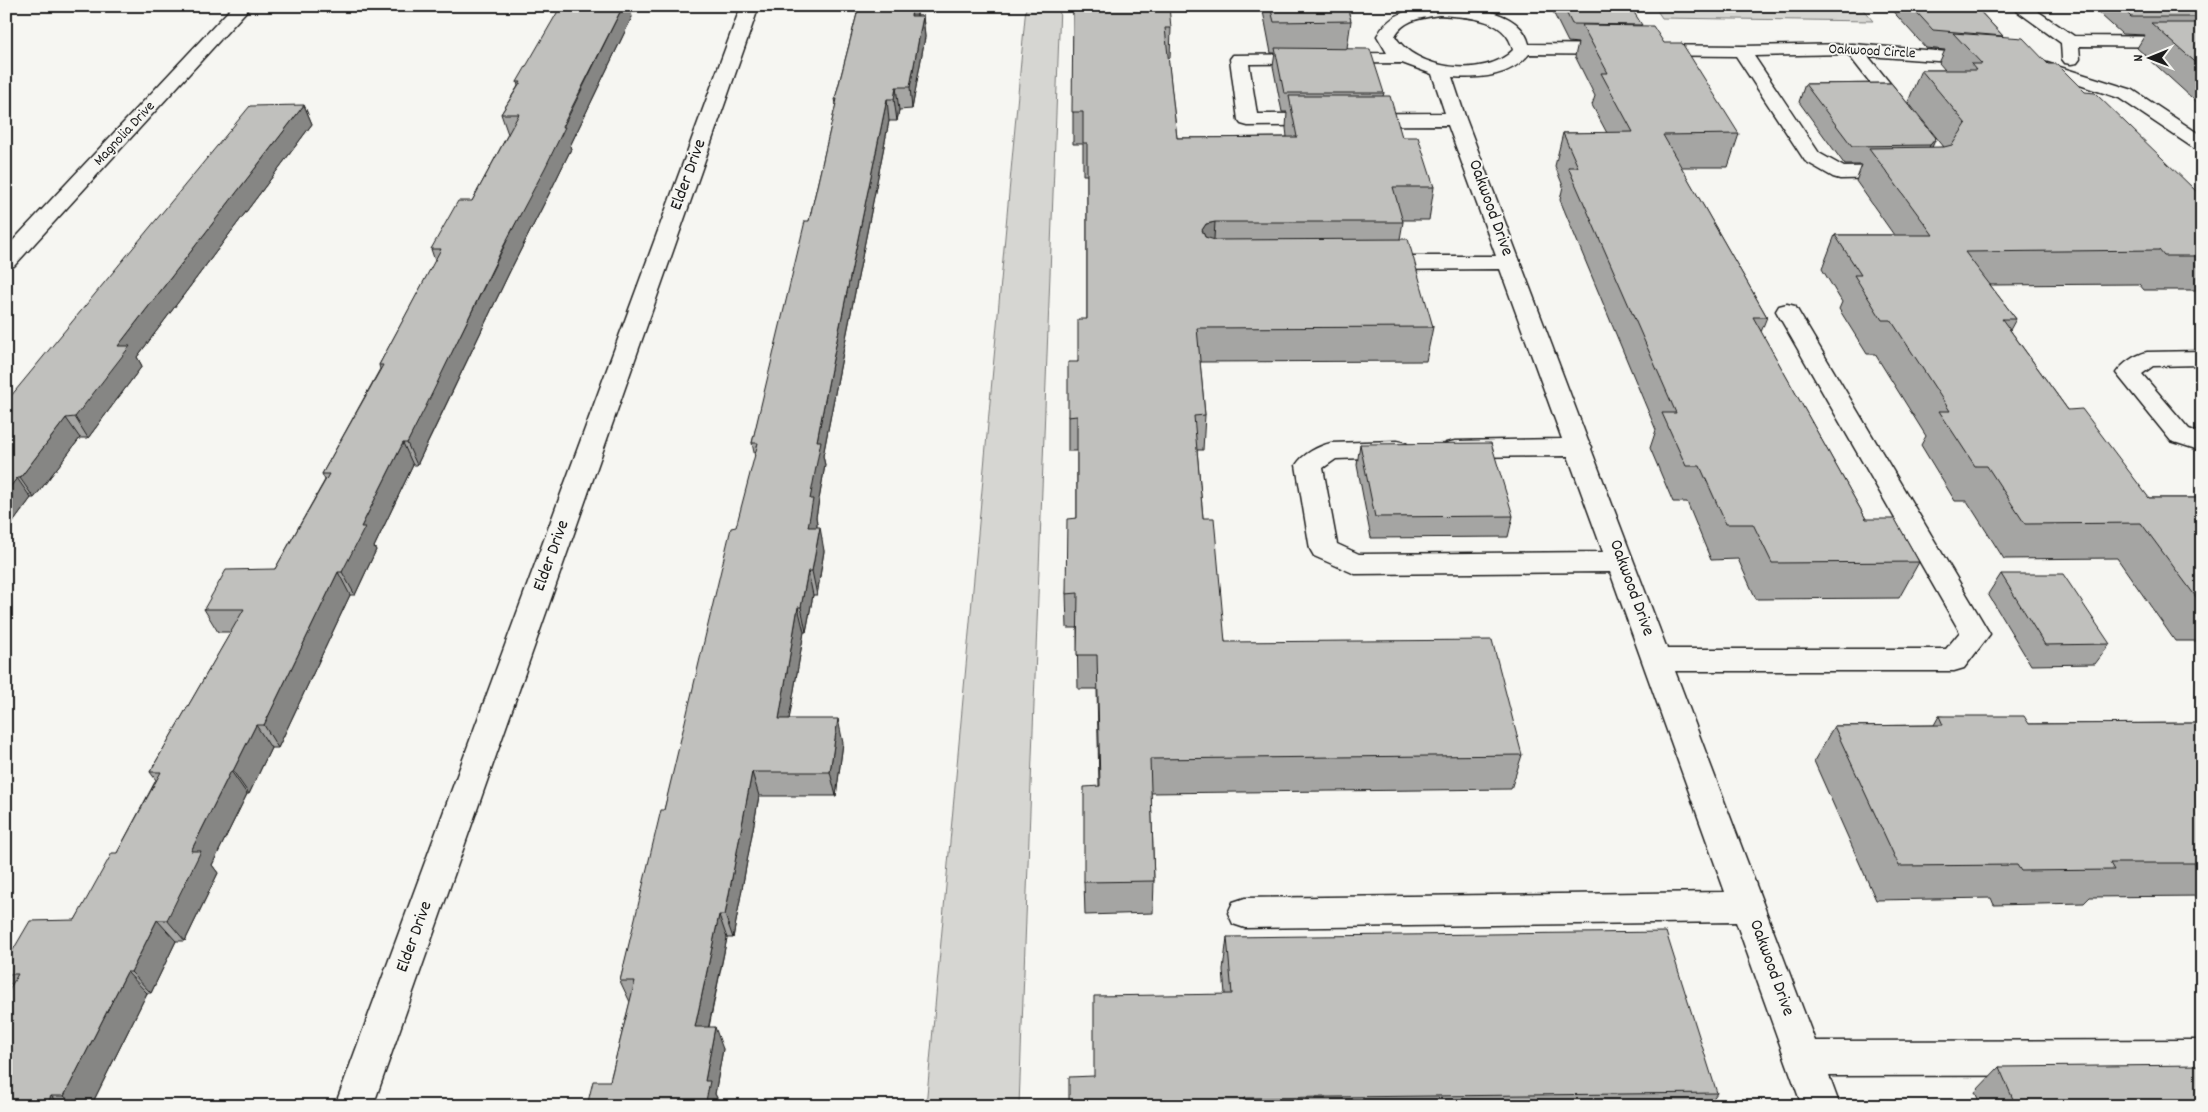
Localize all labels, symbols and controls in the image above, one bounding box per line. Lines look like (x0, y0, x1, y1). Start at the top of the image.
north arrow (2126, 32, 2176, 82)
street label: Oakwood Circle (1828, 39, 1917, 65)
text: N (2129, 54, 2149, 62)
street label: Magnolia Drive (89, 96, 161, 171)
street label: Elder Drive (665, 136, 713, 214)
street label: Oakwood Drive (1461, 156, 1519, 260)
street label: Elder Drive (528, 517, 576, 595)
street label: Oakwood Drive (1602, 536, 1660, 640)
street label: Elder Drive (391, 898, 439, 976)
street label: Oakwood Drive (1742, 916, 1800, 1020)

